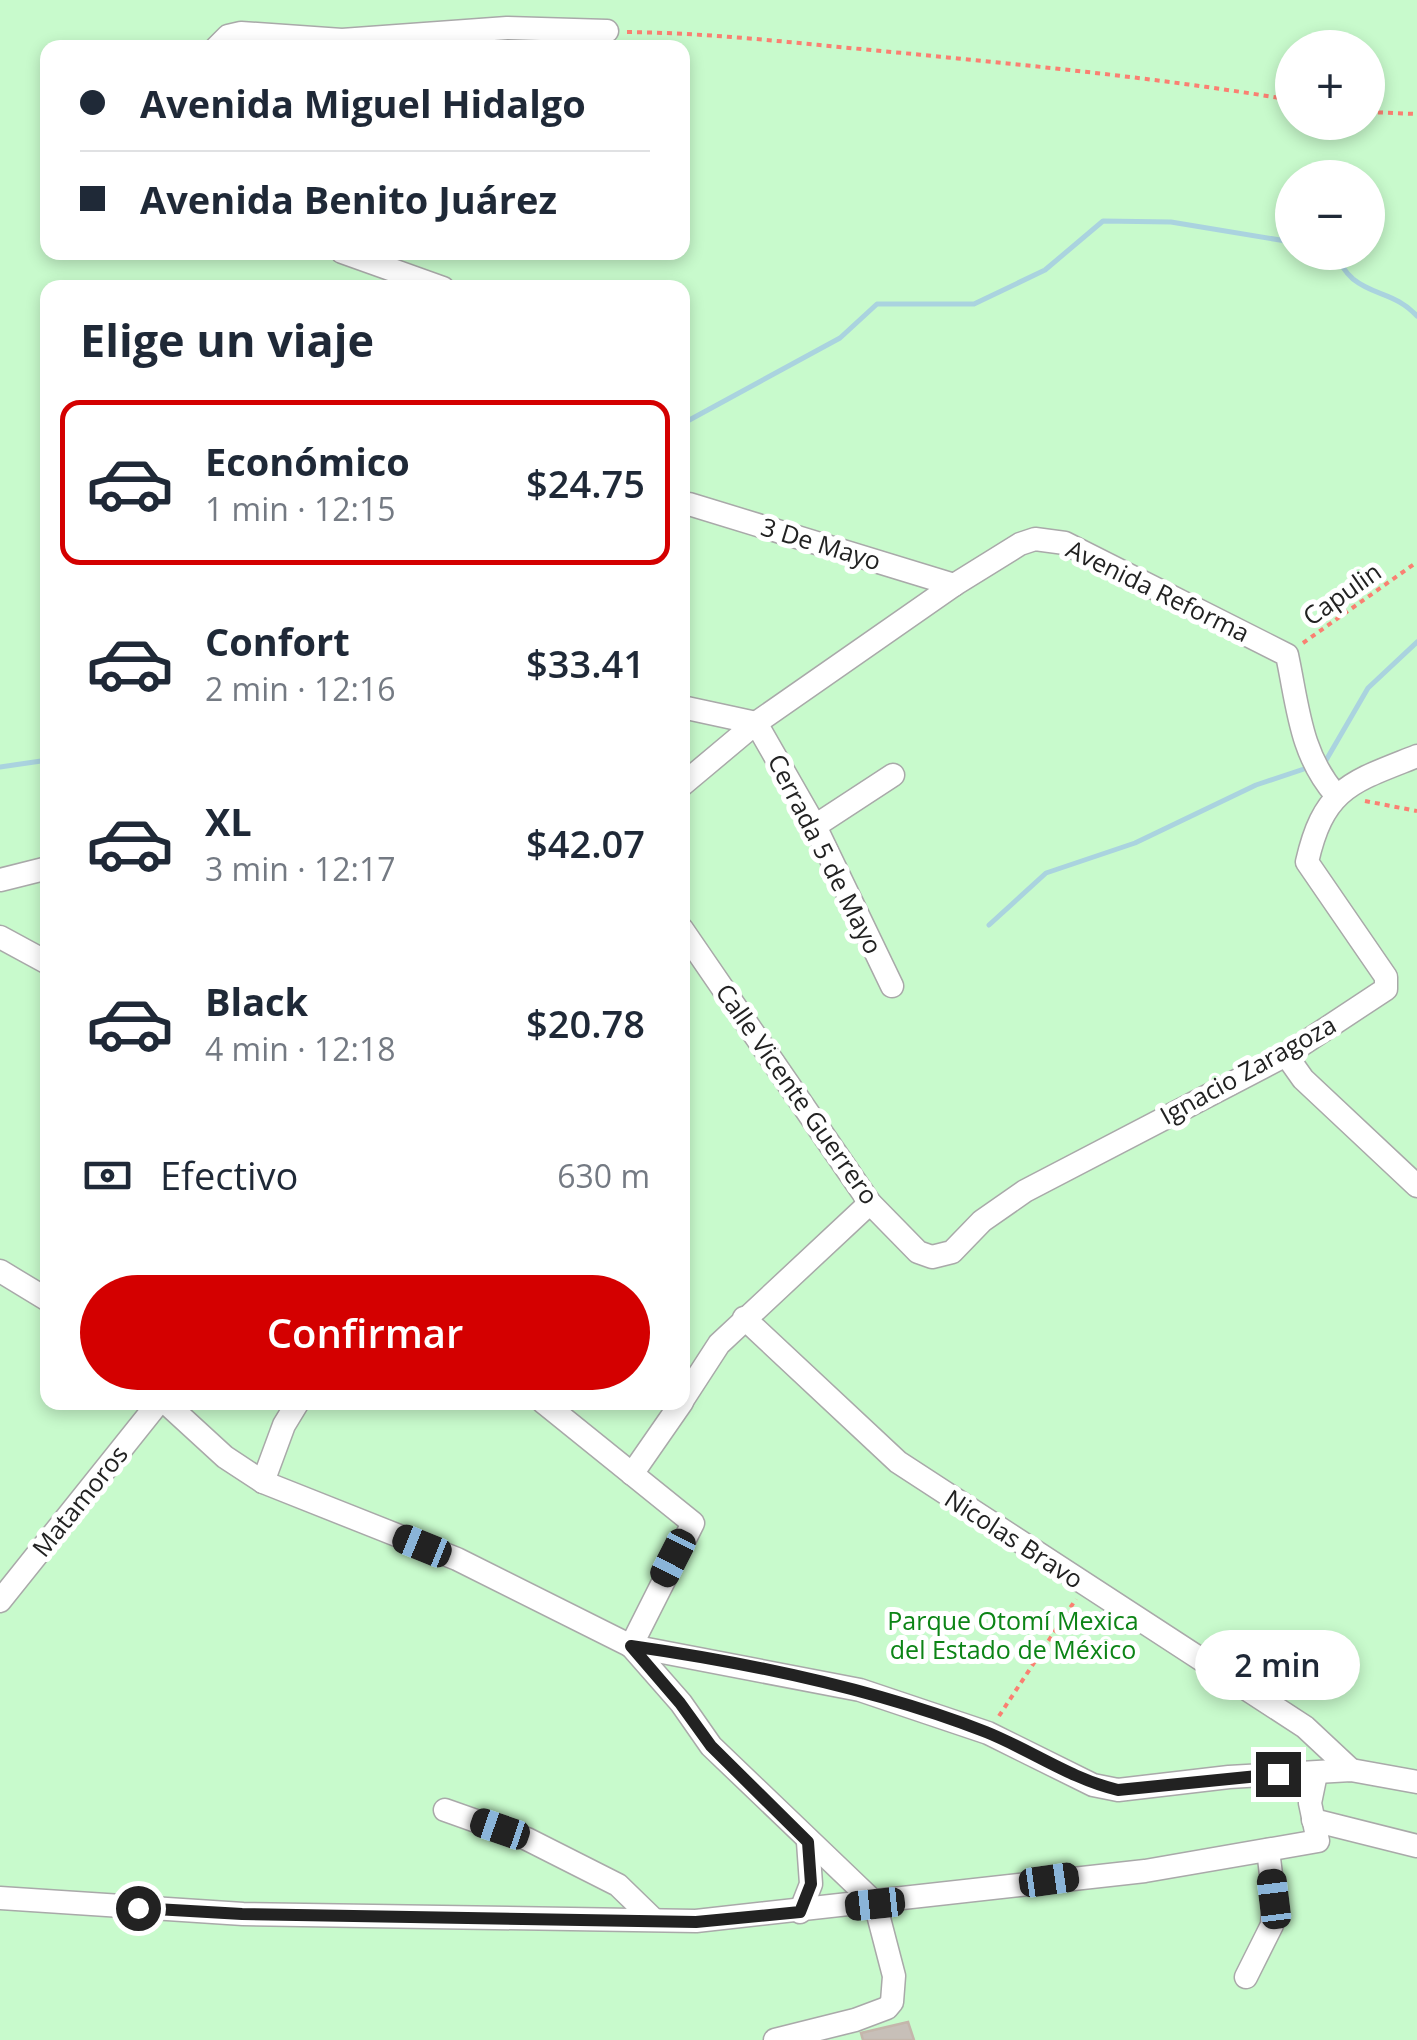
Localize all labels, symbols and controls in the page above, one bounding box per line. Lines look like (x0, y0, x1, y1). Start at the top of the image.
map controls (1275, 30, 1385, 270)
button: + (1275, 30, 1385, 140)
text: Avenida Miguel Hidalgo (140, 77, 586, 129)
button: − (1275, 160, 1385, 270)
text: Avenida Benito Juárez (140, 173, 557, 225)
text: Elige un viaje (80, 309, 374, 370)
text: Económico (205, 435, 410, 487)
icon: car (85, 438, 175, 528)
text: $24.75 (526, 457, 645, 509)
text: 1 min · 12:15 (205, 487, 396, 530)
street label: 3 De Mayo (757, 509, 885, 577)
street label: Avenida Reforma (1061, 531, 1256, 649)
street label: Capulin (1296, 554, 1387, 632)
text: Confort (205, 615, 350, 667)
icon: car (85, 618, 175, 708)
text: $33.41 (526, 637, 645, 689)
text: 2 min · 12:16 (205, 667, 396, 710)
street label: Cerrada 5 de Mayo (761, 748, 891, 959)
text: XL (205, 795, 252, 847)
icon: car (85, 798, 175, 888)
text: $42.07 (526, 817, 645, 869)
text: 3 min · 12:17 (205, 847, 396, 890)
text: Black (205, 975, 308, 1027)
street label: Calle Vicente Guerrero (709, 976, 887, 1211)
icon: car (85, 978, 175, 1068)
text: $20.78 (526, 997, 645, 1049)
street label: Ignacio Zaragoza (1153, 1007, 1342, 1132)
text: 4 min · 12:18 (205, 1027, 396, 1070)
icon: cash (80, 1148, 135, 1203)
text: Efectivo (160, 1149, 298, 1201)
text: 630 m (557, 1154, 650, 1197)
button: Confirmar (80, 1275, 650, 1390)
street label: Matamoros (24, 1437, 135, 1563)
street label: Nicolas Bravo (939, 1481, 1090, 1596)
car (389, 1521, 455, 1571)
car (646, 1524, 700, 1592)
park label: Parque Otomí Mexica del Estado de México (887, 1603, 1139, 1666)
callout: 2 min (1196, 1629, 1360, 1699)
text: 2 min (1234, 1643, 1321, 1686)
route end (1256, 1752, 1301, 1797)
car (467, 1805, 533, 1853)
car (1017, 1861, 1081, 1899)
car (1255, 1867, 1293, 1931)
route start (116, 1886, 161, 1931)
car (844, 1886, 906, 1922)

